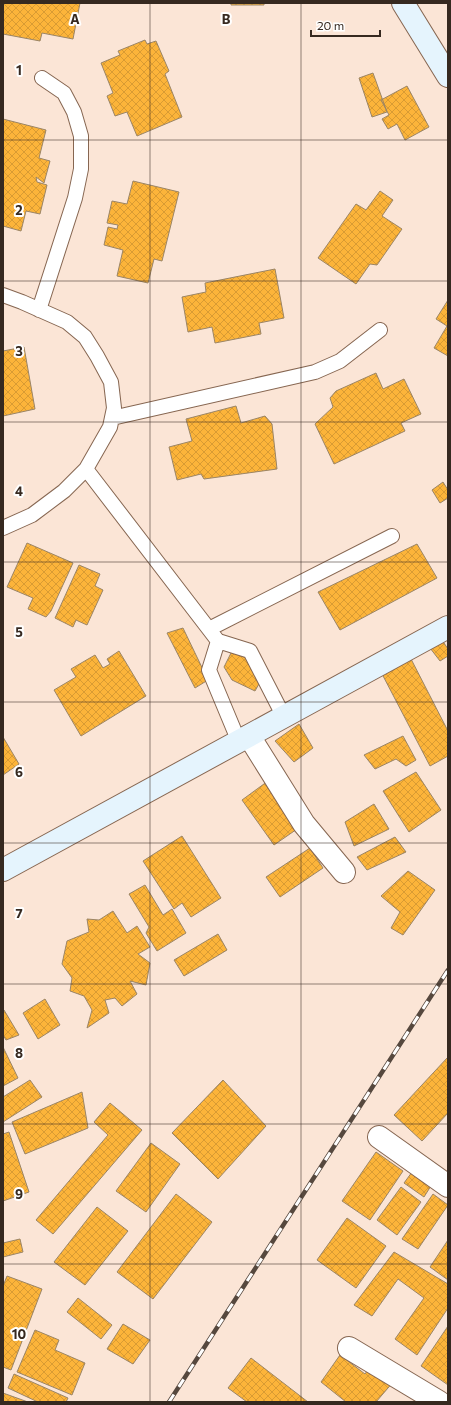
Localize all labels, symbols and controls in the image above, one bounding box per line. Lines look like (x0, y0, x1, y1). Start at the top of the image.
text: A (70, 11, 80, 27)
text: B (222, 11, 231, 27)
scale bar (311, 12, 380, 38)
text: 20 m (317, 18, 344, 32)
text: 1 (16, 62, 22, 78)
text: 2 (15, 202, 23, 218)
text: 3 (15, 343, 23, 359)
text: 4 (15, 483, 23, 499)
text: 5 (15, 624, 23, 640)
text: 6 (15, 764, 23, 780)
text: 7 (15, 905, 23, 921)
text: 8 (15, 1045, 23, 1061)
text: 9 (15, 1186, 23, 1202)
text: 10 (12, 1326, 27, 1342)

